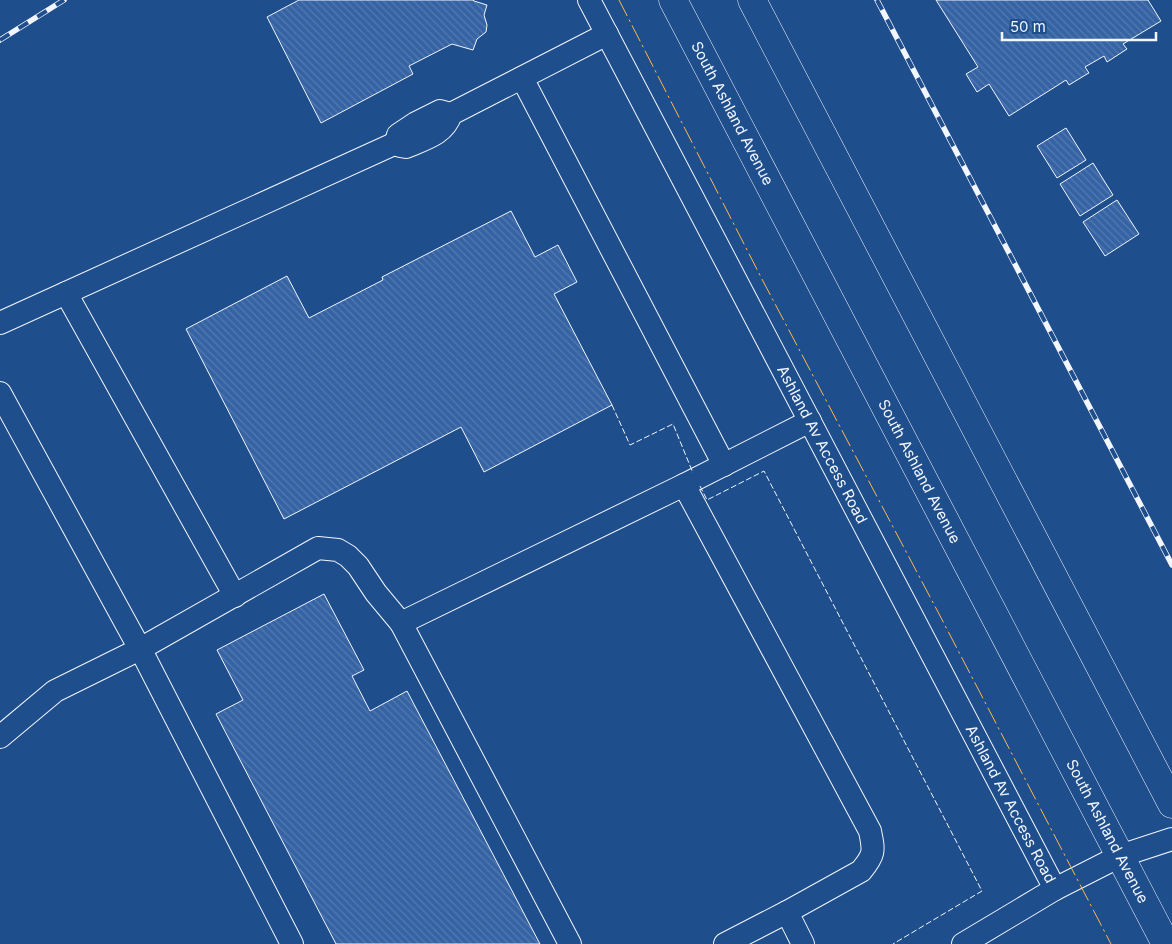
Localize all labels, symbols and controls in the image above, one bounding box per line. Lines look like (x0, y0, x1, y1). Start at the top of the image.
scale bar (1002, 10, 1156, 42)
text: 50 m (1010, 17, 1046, 36)
street label: South Ashland Avenue (687, 38, 778, 188)
street label: Ashland Av Access Road (773, 362, 872, 527)
street label: South Ashland Avenue (874, 396, 965, 547)
street label: Ashland Av Access Road (962, 722, 1060, 886)
street label: South Ashland Avenue (1062, 756, 1153, 906)

